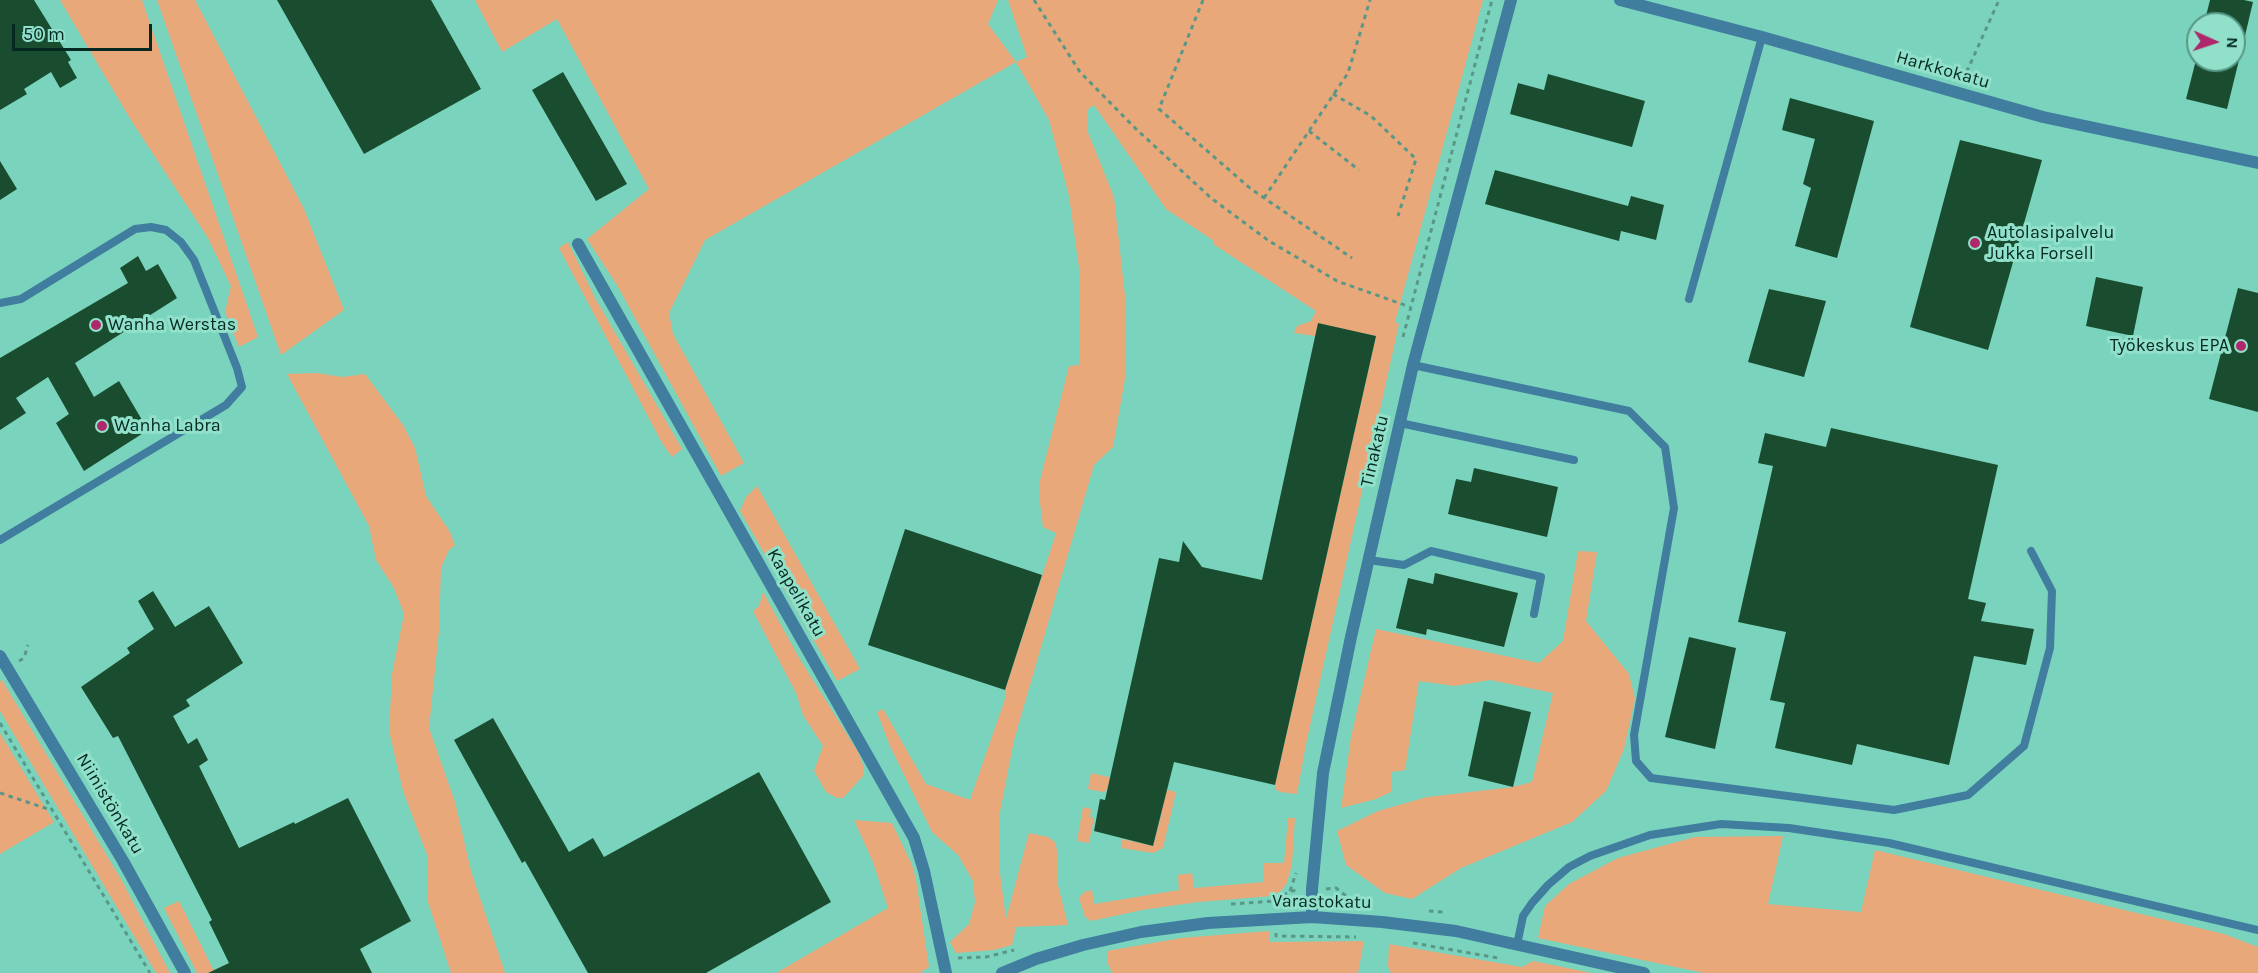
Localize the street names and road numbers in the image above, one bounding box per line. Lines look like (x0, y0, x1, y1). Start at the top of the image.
street label: Harkkokatu (1894, 46, 1992, 94)
street label: Tinakatu (1356, 413, 1394, 489)
street label: Kaapelikatu (762, 545, 830, 641)
street label: Niinistönkatu (71, 750, 149, 858)
street label: Varastokatu (1272, 890, 1372, 914)

